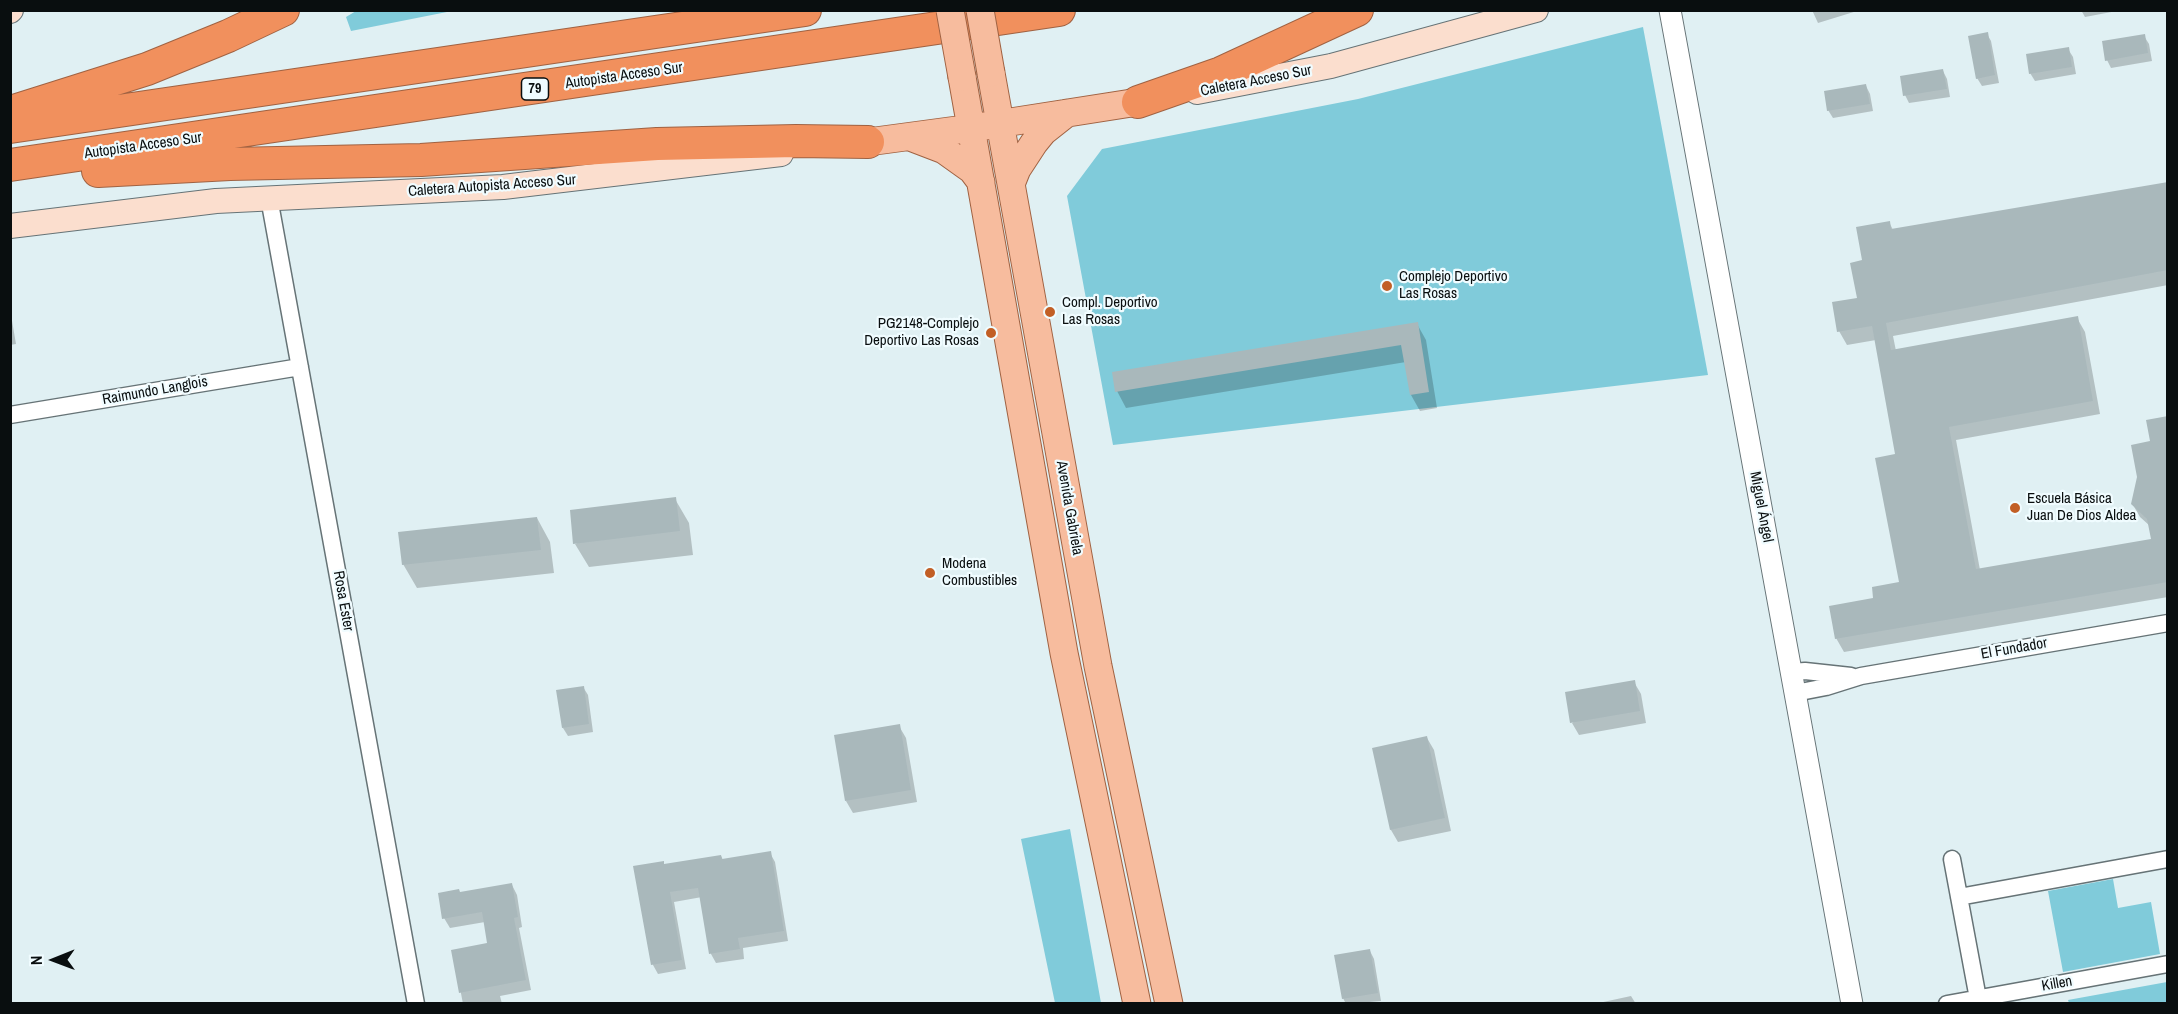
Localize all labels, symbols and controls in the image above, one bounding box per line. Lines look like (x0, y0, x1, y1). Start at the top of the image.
street label: Autopista Acceso Sur (564, 59, 684, 93)
street label: Caletera Acceso Sur (1199, 61, 1313, 101)
road number: 79 (522, 78, 548, 100)
street label: Autopista Acceso Sur (83, 129, 203, 163)
street label: Caletera Autopista Acceso Sur (407, 171, 577, 201)
place label: Complejo Deportivo Las Rosas (1399, 268, 1508, 303)
marker: Complejo Deportivo Las Rosas (1380, 279, 1394, 293)
place label: Compl. Deportivo Las Rosas (1062, 294, 1158, 329)
marker: Compl. Deportivo Las Rosas (1043, 305, 1057, 319)
place label: PG2148-Complejo Deportivo Las Rosas (864, 315, 979, 350)
marker: PG2148-Complejo Deportivo Las Rosas (984, 326, 998, 340)
street label: Raimundo Langlois (101, 373, 209, 409)
street label: Avenida Gabriela (1052, 459, 1086, 557)
street label: Miguel Ángel (1745, 470, 1777, 544)
place label: Escuela Básica Juan De Dios Aldea (2027, 490, 2136, 525)
marker: Escuela Básica Juan De Dios Aldea (2008, 501, 2022, 515)
place label: Modena Combustibles (942, 555, 1017, 590)
marker: Modena Combustibles (923, 566, 937, 580)
street label: Rosa Ester (329, 569, 357, 633)
street label: El Fundador (1979, 634, 2049, 664)
north arrow (24, 930, 84, 990)
text: N (25, 955, 47, 965)
street label: Killen (2040, 972, 2074, 996)

